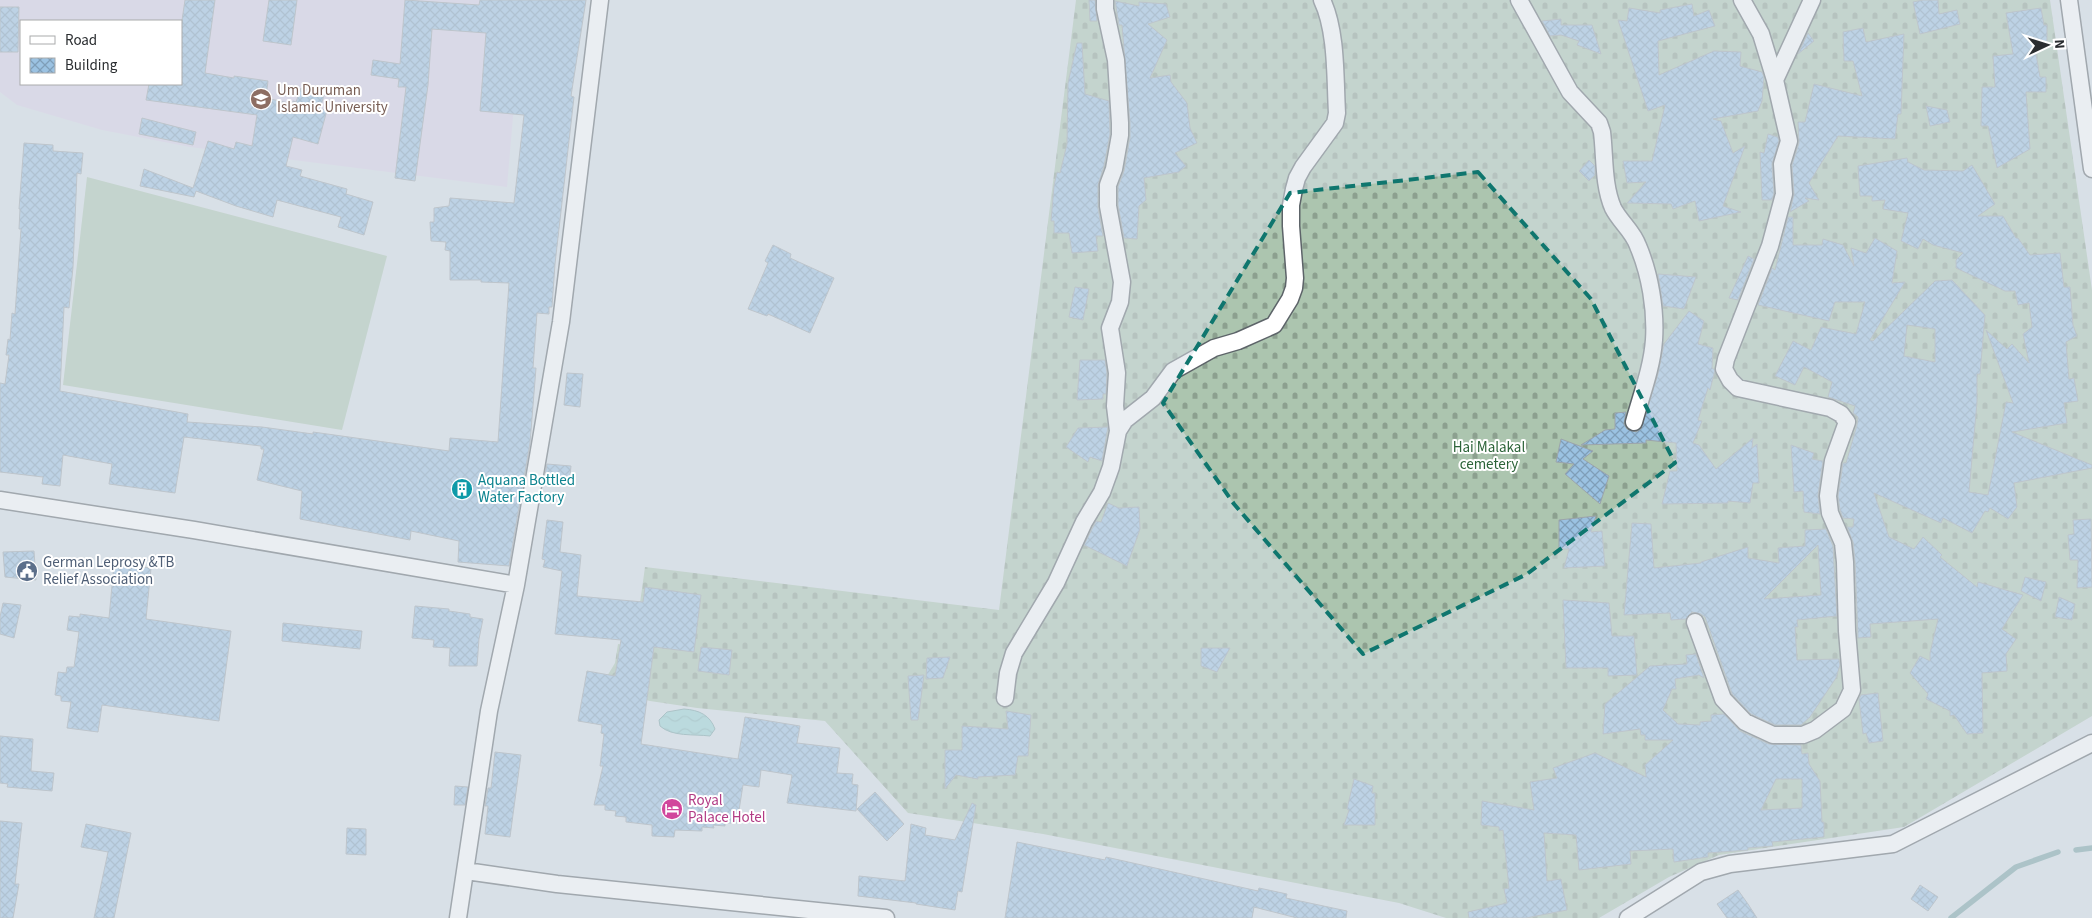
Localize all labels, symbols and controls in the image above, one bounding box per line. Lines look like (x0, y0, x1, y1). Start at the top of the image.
legend (20, 20, 182, 85)
north arrow (2022, 20, 2072, 70)
text: Road (65, 30, 97, 51)
text: N (2049, 39, 2069, 50)
text: Building (65, 55, 118, 76)
place label: Um Duruman Islamic University (277, 80, 388, 118)
school or university icon: Um Duruman Islamic University (249, 87, 273, 111)
park label: Hai Malakal cemetery (1453, 437, 1525, 475)
place label: Aquana Bottled Water Factory (478, 470, 575, 508)
building icon: Aquana Bottled Water Factory (450, 477, 474, 501)
place label: German Leprosy &TB Relief Association (43, 552, 175, 590)
public building icon: German Leprosy &TB Relief Association (15, 559, 39, 583)
place label: Royal Palace Hotel (688, 790, 766, 828)
hotel icon: Royal Palace Hotel (660, 797, 684, 821)

